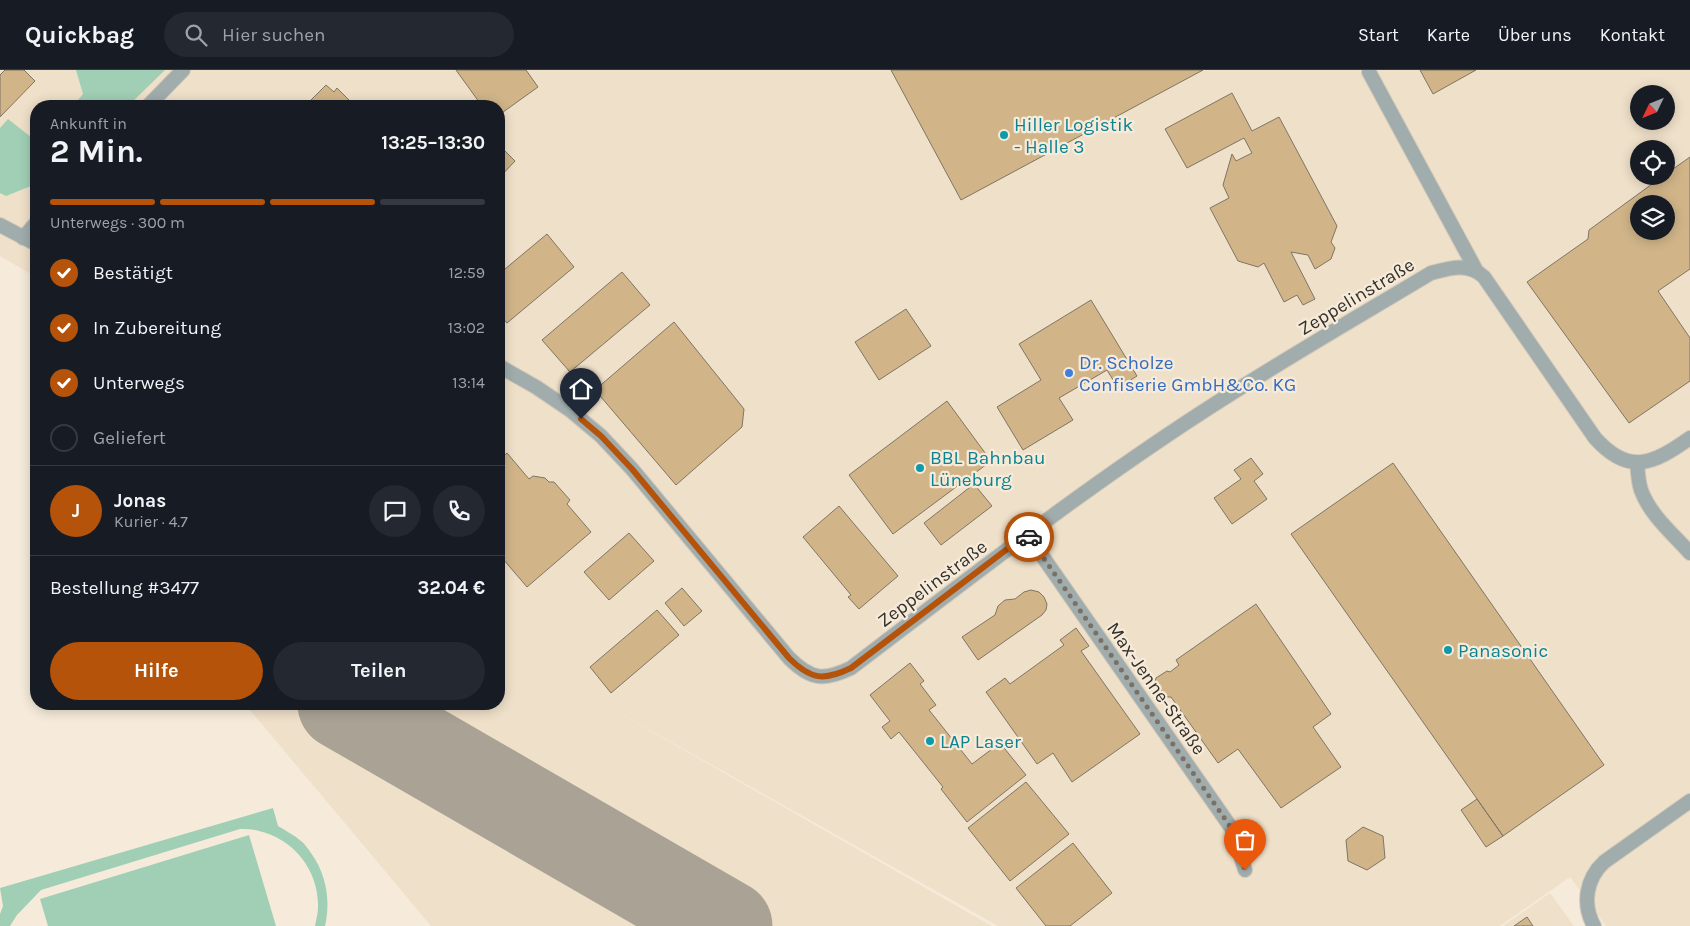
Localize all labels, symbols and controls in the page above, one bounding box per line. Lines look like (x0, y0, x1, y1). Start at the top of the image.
search box (164, 12, 514, 57)
text: Quickbag (25, 21, 134, 49)
icon: search (182, 21, 210, 49)
text: Hier suchen (222, 24, 326, 46)
text: Start (1358, 24, 1399, 46)
text: Karte (1427, 24, 1470, 46)
text: Über uns (1498, 24, 1572, 46)
text: Kontakt (1600, 24, 1665, 46)
north arrow (1630, 85, 1675, 130)
map controls (1630, 85, 1675, 240)
text: Ankunft in (50, 114, 127, 133)
place label: Hiller Logistik - Halle 3 (1014, 114, 1134, 158)
marker: Hiller Logistik - Halle 3 (998, 129, 1010, 141)
text: 13:25–13:30 (381, 132, 485, 154)
text: 2 Min. (50, 133, 143, 170)
button: locate (1630, 140, 1675, 185)
button: layers (1630, 195, 1675, 240)
text: Unterwegs · 300 m (50, 213, 185, 232)
street label: Zeppelinstraße (1295, 254, 1418, 340)
icon: check (50, 259, 78, 287)
text: Bestätigt (93, 262, 173, 284)
text: 12:59 (448, 263, 485, 282)
icon: check (50, 314, 78, 342)
text: In Zubereitung (93, 317, 221, 339)
text: 13:02 (448, 318, 485, 337)
place label: Dr. Scholze Confiserie GmbH&Co. KG (1079, 352, 1296, 396)
marker: Dr. Scholze Confiserie GmbH&Co. KG (1063, 367, 1075, 379)
pin (560, 368, 602, 419)
icon: check (50, 369, 78, 397)
text: Unterwegs (93, 372, 185, 394)
text: 13:14 (452, 373, 485, 392)
icon: home (567, 375, 595, 403)
text: Geliefert (93, 427, 166, 449)
place label: BBL Bahnbau Lüneburg (930, 447, 1045, 491)
marker: BBL Bahnbau Lüneburg (914, 462, 926, 474)
button: chat (369, 485, 421, 537)
button: phone (433, 485, 485, 537)
text: Jonas (114, 490, 166, 512)
text: J (72, 500, 80, 522)
text: Kurier · 4.7 (114, 512, 188, 531)
courier (1004, 512, 1054, 562)
icon: car (1015, 523, 1043, 551)
street label: Zeppelinstraße (874, 536, 992, 632)
text: Bestellung #3477 (50, 577, 199, 599)
text: 32.04 € (417, 577, 485, 599)
street label: Max-Jenne-Straße (1102, 618, 1210, 759)
place label: Panasonic (1458, 640, 1548, 662)
button: Hilfe (50, 642, 263, 700)
button: Teilen (273, 642, 485, 700)
marker: Panasonic (1442, 644, 1454, 656)
place label: LAP Laser (940, 731, 1021, 753)
marker: LAP Laser (924, 735, 936, 747)
pin (1224, 819, 1266, 870)
icon: bag (1231, 826, 1259, 854)

